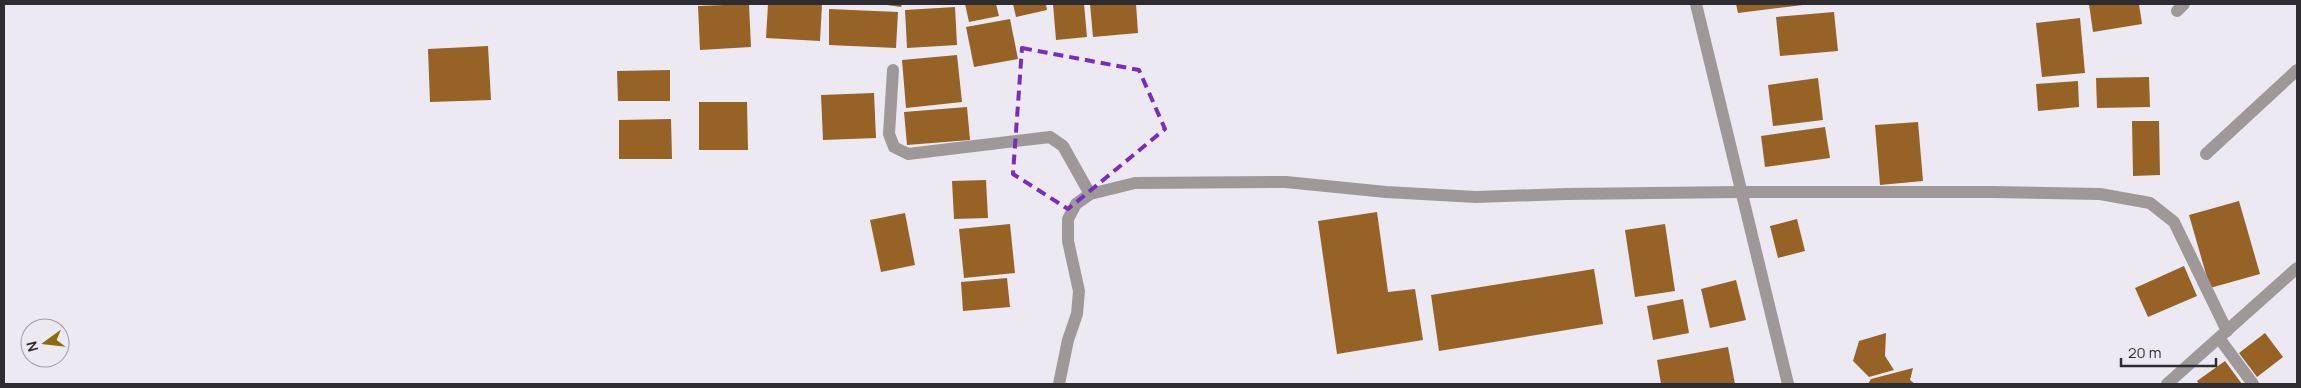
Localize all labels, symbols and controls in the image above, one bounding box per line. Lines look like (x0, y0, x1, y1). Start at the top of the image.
north arrow (20, 318, 70, 368)
scale bar (2121, 336, 2216, 368)
text: N (21, 339, 42, 354)
text: 20 m (2128, 342, 2161, 363)

